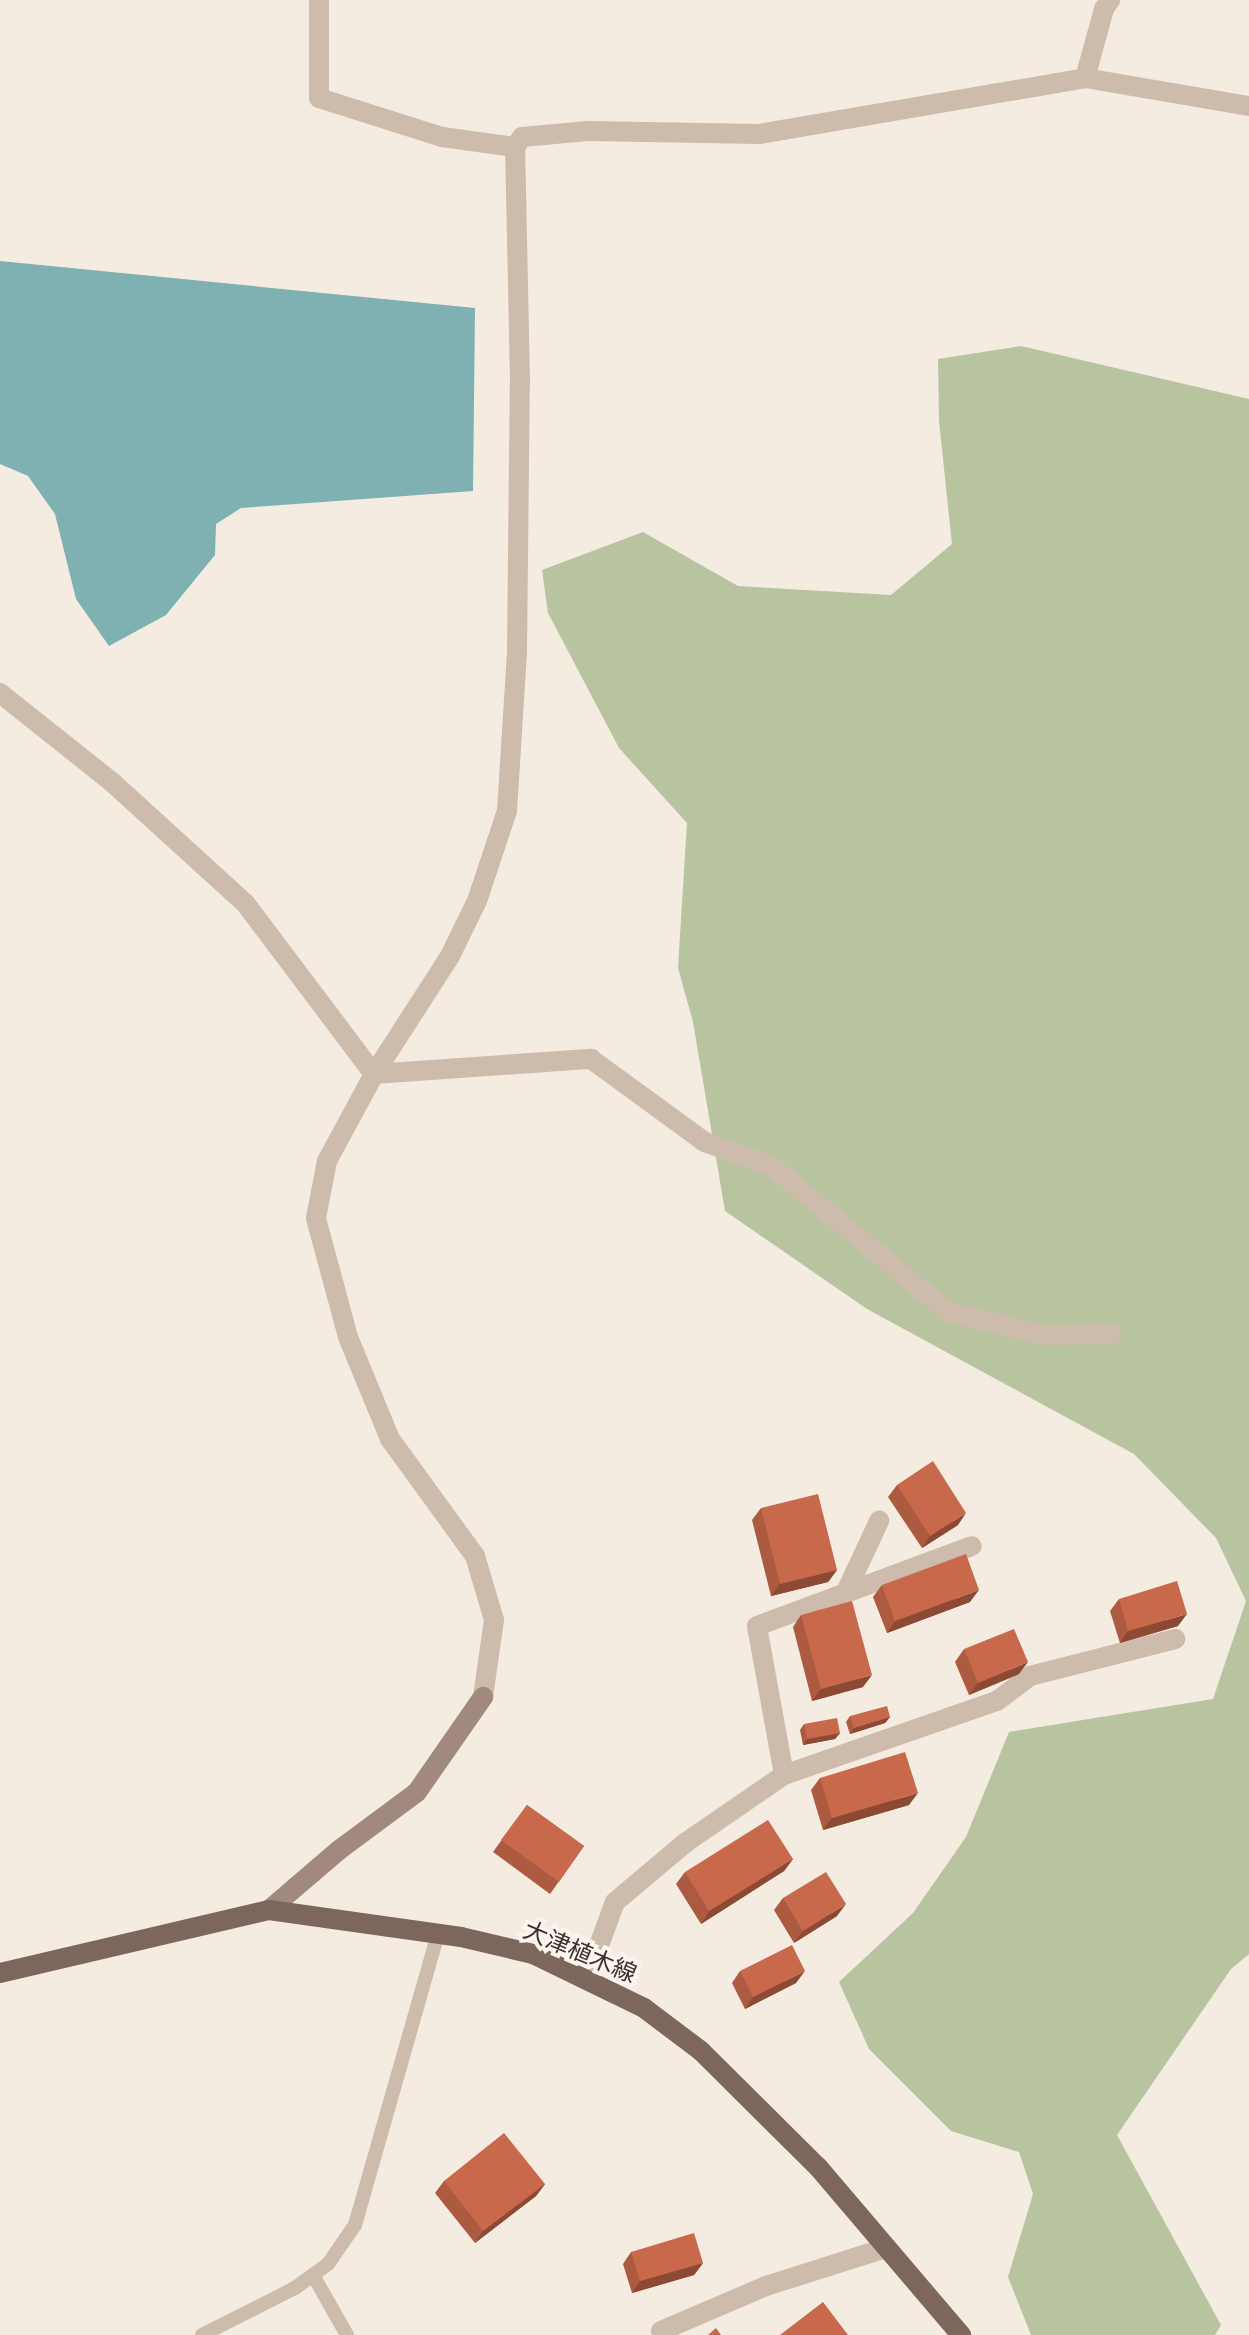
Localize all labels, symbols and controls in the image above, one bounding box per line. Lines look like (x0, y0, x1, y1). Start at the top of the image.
street label: 大津植木線 (519, 1915, 641, 1989)

